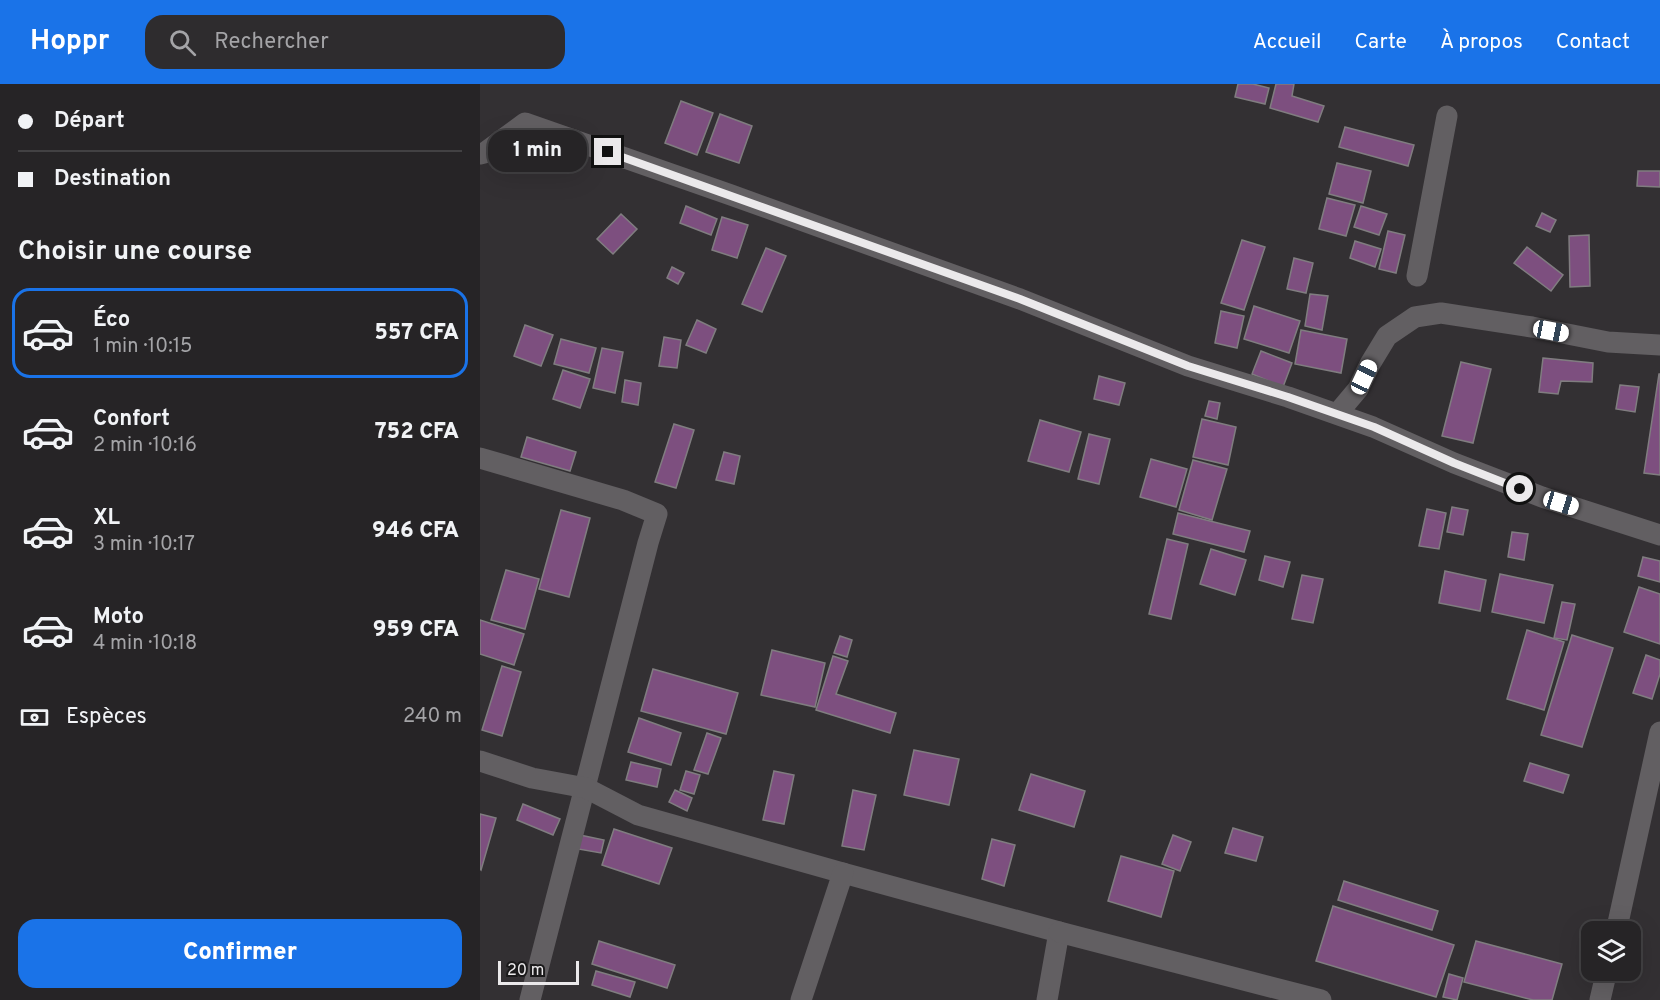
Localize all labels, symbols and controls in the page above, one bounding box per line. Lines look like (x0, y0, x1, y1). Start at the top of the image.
search box (145, 15, 565, 69)
text: Hoppr (30, 24, 109, 60)
icon: search (166, 26, 199, 59)
text: Rechercher (214, 29, 329, 56)
text: Accueil (1253, 29, 1322, 56)
text: Carte (1355, 29, 1407, 56)
text: À propos (1440, 29, 1523, 56)
text: Contact (1556, 29, 1630, 56)
text: Départ (54, 108, 125, 135)
callout: 1 min (488, 131, 587, 173)
text: 1 min (513, 138, 562, 164)
route end (594, 138, 621, 165)
text: Destination (54, 166, 171, 193)
text: Choisir une course (18, 235, 252, 269)
icon: car (21, 306, 75, 360)
text: Éco (93, 307, 130, 334)
car (1532, 319, 1570, 343)
text: 557 CFA (375, 320, 459, 347)
text: 1 min · 10:15 (93, 334, 193, 360)
car (1348, 357, 1380, 397)
icon: car (21, 405, 75, 459)
text: Confort (93, 406, 170, 433)
text: 752 CFA (375, 419, 459, 446)
text: 2 min · 10:16 (93, 433, 197, 459)
route start (1506, 475, 1533, 502)
car (1541, 489, 1581, 517)
icon: car (21, 504, 75, 558)
text: XL (93, 505, 120, 532)
text: 946 CFA (372, 518, 459, 545)
text: 3 min · 10:17 (93, 532, 195, 558)
icon: car (21, 603, 75, 657)
text: Moto (93, 604, 144, 631)
text: 959 CFA (373, 617, 459, 644)
text: 4 min · 10:18 (93, 631, 197, 657)
icon: cash (18, 701, 51, 734)
text: Espèces (66, 704, 147, 731)
text: 240 m (403, 704, 462, 730)
button: Confirmer (18, 919, 462, 988)
map controls (1581, 921, 1641, 981)
button: layers (1581, 921, 1641, 981)
scale bar (498, 958, 579, 986)
text: 20 m (507, 961, 544, 981)

